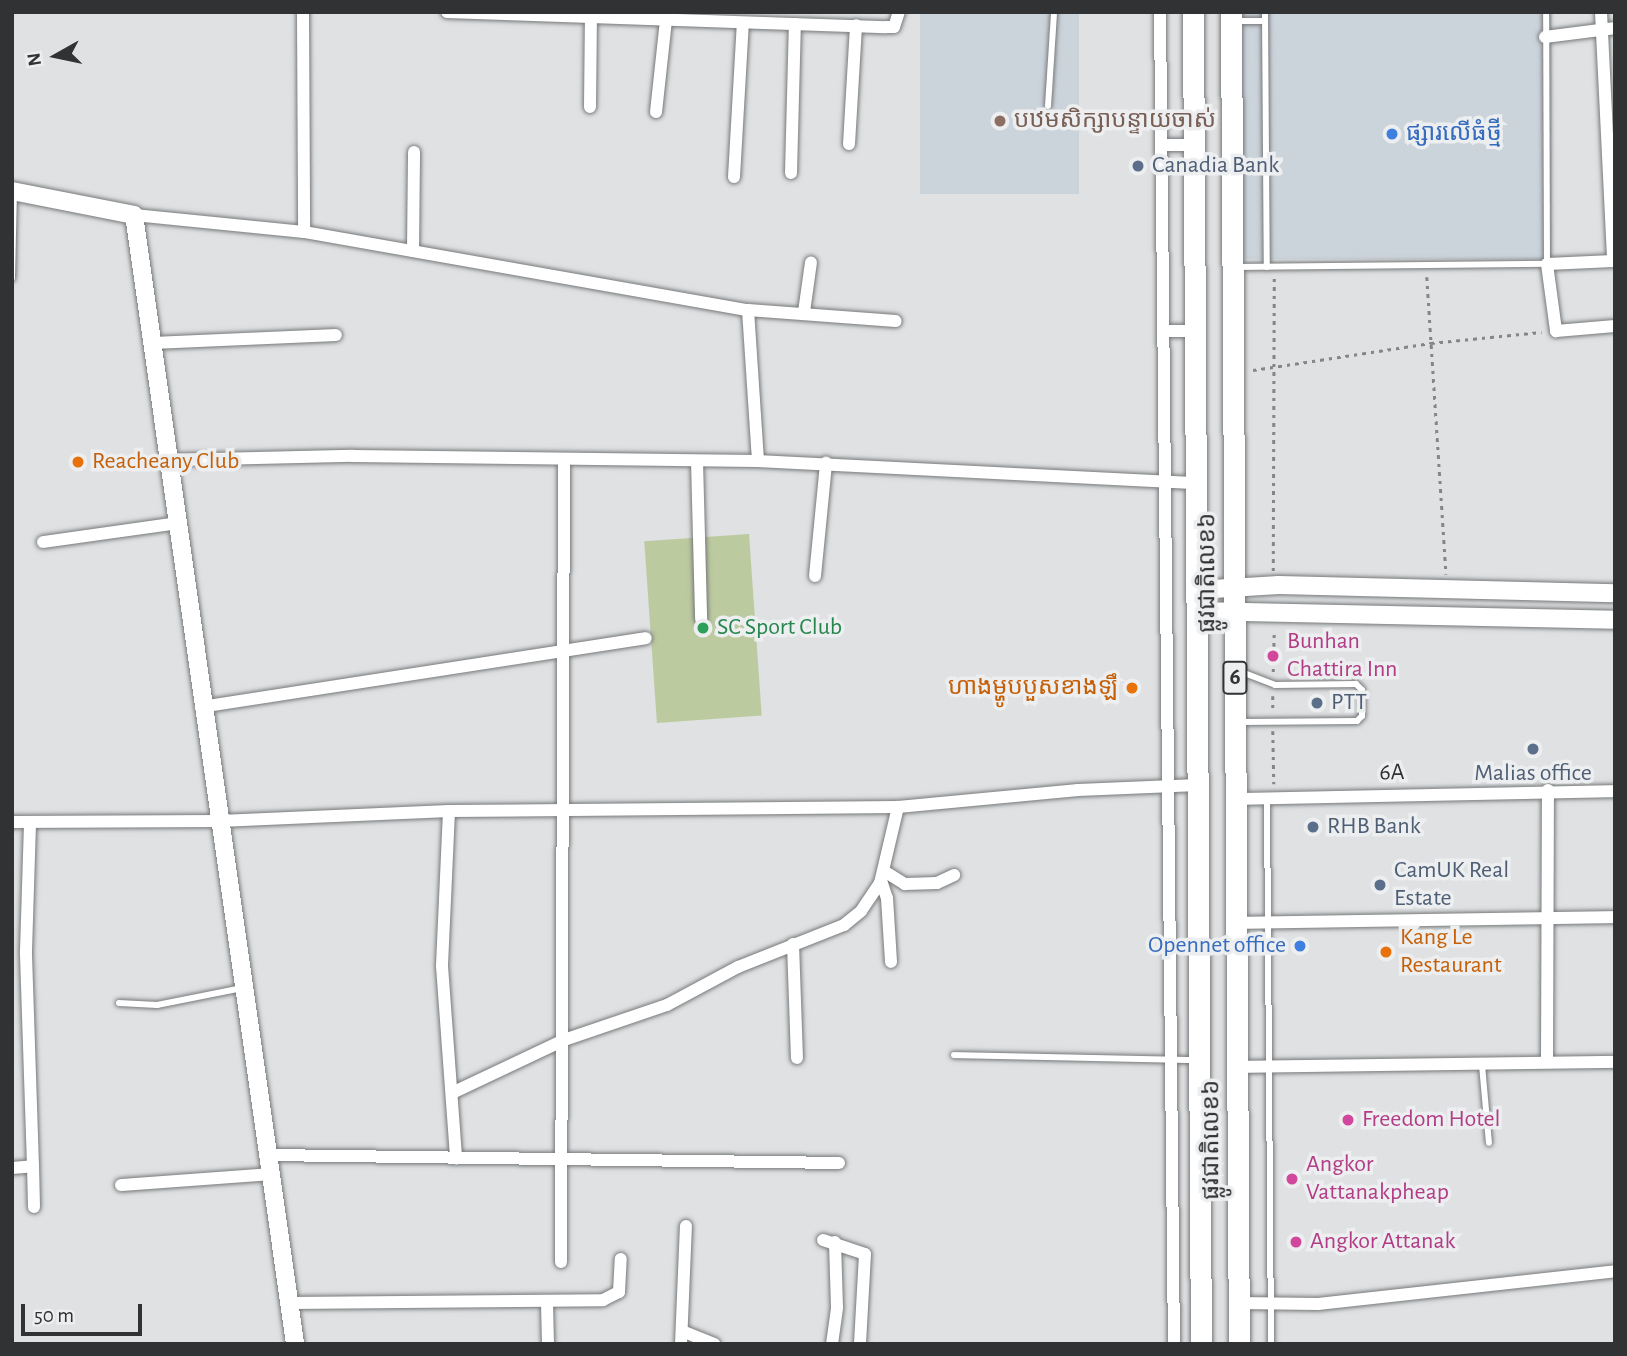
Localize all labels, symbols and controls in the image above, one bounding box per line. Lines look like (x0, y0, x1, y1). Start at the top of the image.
north arrow (21, 21, 91, 91)
text: N (24, 51, 45, 67)
place label: បឋមសិក្សាបន្ទាយចាស់ (1014, 107, 1216, 135)
marker: បឋមសិក្សាបន្ទាយចាស់ (992, 113, 1008, 129)
place label: ផ្សារលើធំថ្មី (1406, 120, 1502, 148)
marker: ផ្សារលើធំថ្មី (1384, 126, 1400, 142)
place label: Canadia Bank (1152, 152, 1279, 180)
marker: Canadia Bank (1130, 158, 1146, 174)
place label: Reacheany Club (92, 448, 239, 476)
marker: Reacheany Club (70, 454, 86, 470)
street label: ផ្លូវជាតិលេខ៦ (1194, 513, 1222, 633)
place label: SC Sport Club (717, 614, 842, 642)
marker: SC Sport Club (695, 620, 711, 636)
place label: Bunhan Chattira Inn (1287, 628, 1397, 684)
marker: Bunhan Chattira Inn (1265, 648, 1281, 664)
road number: 6 (1221, 658, 1249, 698)
place label: ហាងម្ហូបបួសខាងឡឹ (948, 674, 1118, 702)
marker: ហាងម្ហូបបួសខាងឡឹ (1124, 680, 1140, 696)
place label: PTT (1331, 689, 1367, 717)
marker: PTT (1309, 695, 1325, 711)
marker: Malias office (1525, 741, 1541, 757)
street label: 6A (1379, 758, 1405, 788)
place label: Malias office (1474, 760, 1592, 788)
place label: RHB Bank (1327, 813, 1421, 841)
marker: RHB Bank (1305, 819, 1321, 835)
place label: CamUK Real Estate (1394, 857, 1509, 913)
marker: CamUK Real Estate (1372, 877, 1388, 893)
place label: Kang Le Restaurant (1400, 924, 1502, 980)
place label: Opennet office (1148, 932, 1286, 960)
marker: Opennet office (1292, 938, 1308, 954)
marker: Kang Le Restaurant (1378, 944, 1394, 960)
street label: ផ្លូវជាតិលេខ៦ (1198, 1080, 1226, 1200)
place label: Freedom Hotel (1362, 1106, 1501, 1134)
marker: Freedom Hotel (1340, 1112, 1356, 1128)
place label: Angkor Vattanakpheap (1306, 1151, 1449, 1207)
marker: Angkor Vattanakpheap (1284, 1171, 1300, 1187)
place label: Angkor Attanak (1310, 1228, 1455, 1256)
marker: Angkor Attanak (1288, 1234, 1304, 1250)
scale bar (24, 1290, 145, 1334)
text: 50 m (34, 1305, 74, 1326)

